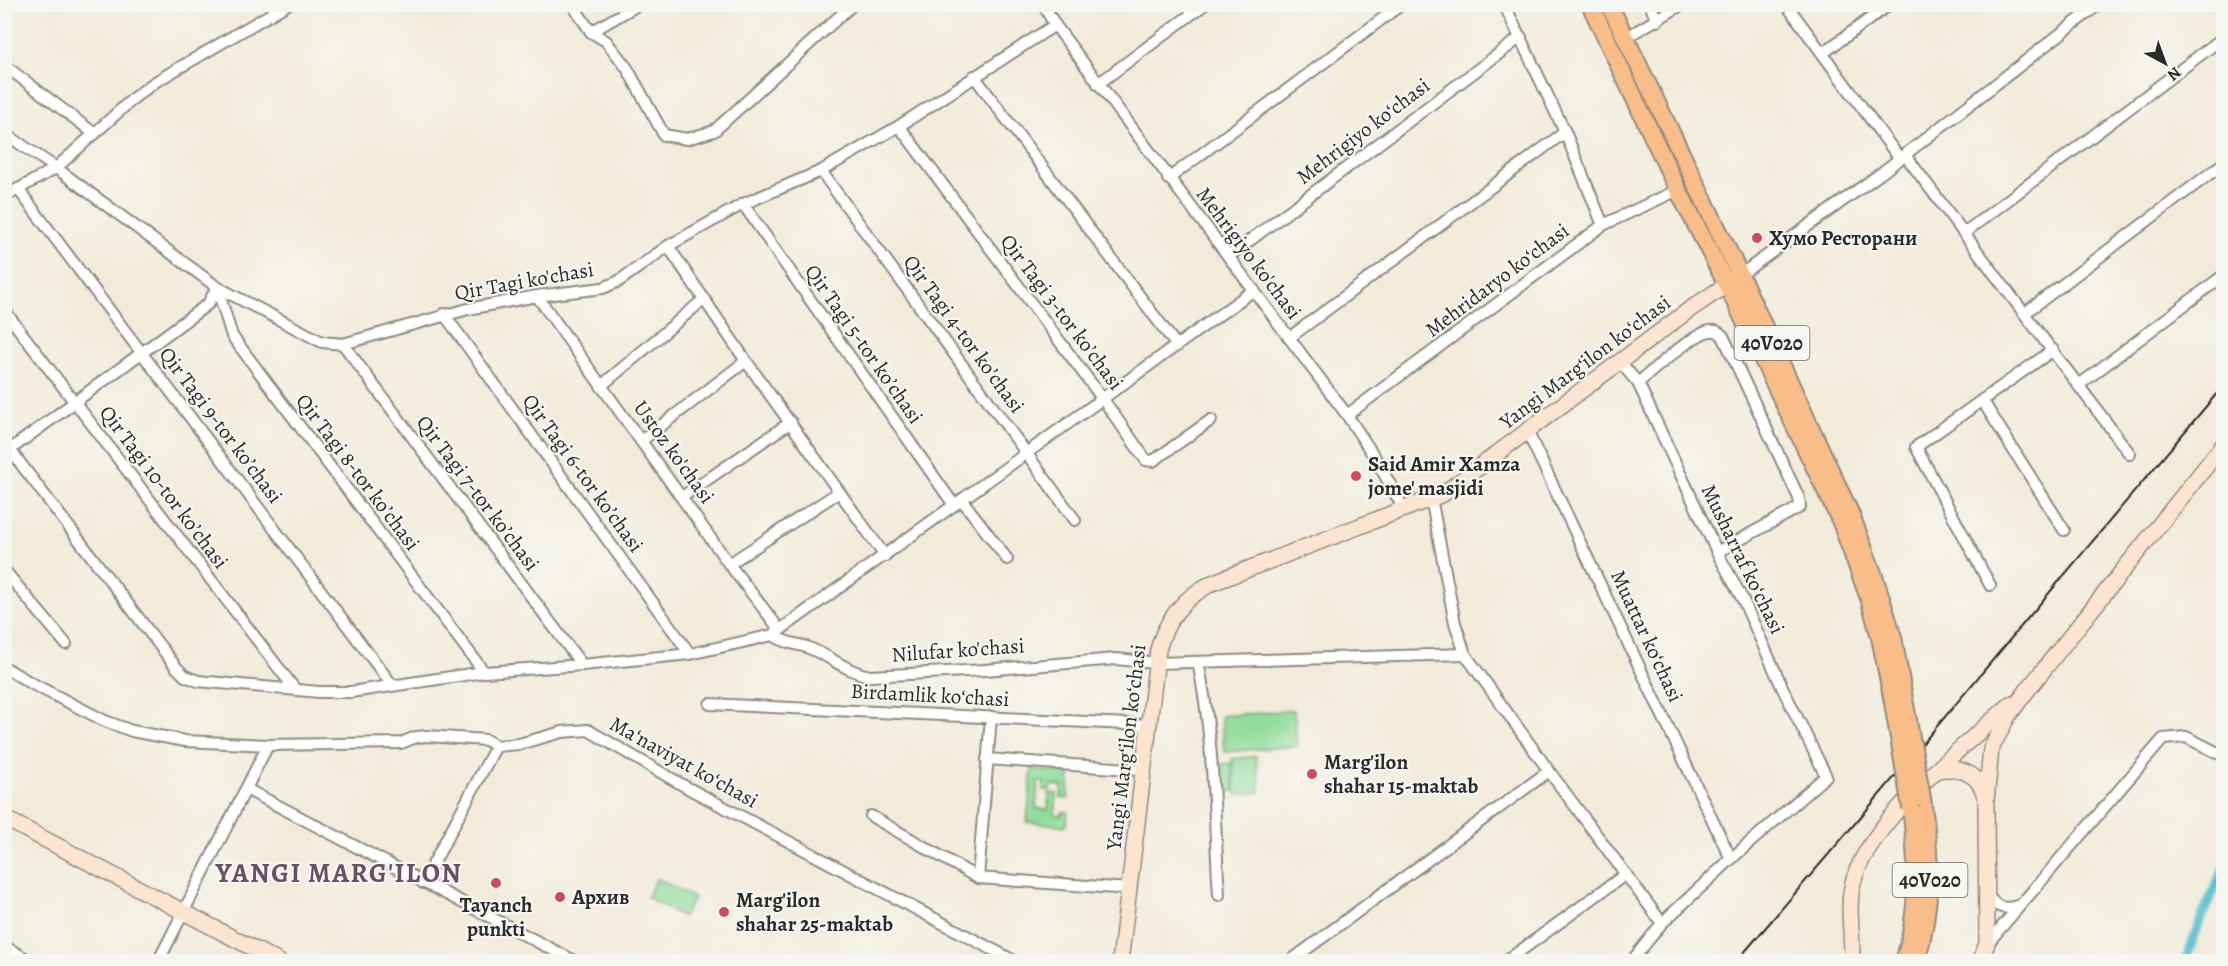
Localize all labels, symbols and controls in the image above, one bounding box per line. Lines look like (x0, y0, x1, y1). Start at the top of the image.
north arrow (2135, 33, 2195, 93)
text: N (2162, 61, 2186, 86)
street label: Mehrigiyo koʻchasi (1290, 71, 1436, 190)
street label: Mehrigiyo ko'chasi (1190, 181, 1308, 325)
street label: Mehridaryo koʻchasi (1419, 217, 1575, 343)
place label: Хумо Ресторани (1769, 224, 1918, 252)
street label: Qir Tagi 3-tor koʼchasi (994, 228, 1130, 396)
marker: Хумо Ресторани (1750, 231, 1764, 245)
street label: Qir Tagi 4-tor koʼchasi (897, 249, 1031, 419)
street label: Qir Tagi ko'chasi (452, 255, 596, 307)
street label: Qir Tagi 5-tor koʼchasi (798, 259, 930, 429)
street label: Yangi Margʻilon koʻchasi (1493, 288, 1676, 436)
road number: 40V020 (1734, 326, 1810, 360)
street label: Qir Tagi 9-tor koʼchasi (153, 341, 289, 509)
street label: Qir Tagi 8-tor koʼchasi (290, 388, 426, 556)
street label: Qir Tagi 6-tor koʼchasi (516, 388, 650, 558)
street label: Ustoz ko'chasi (627, 395, 721, 509)
street label: Qir Tagi 10-tor koʼchasi (93, 400, 235, 575)
street label: Qir Tagi 7-tor koʼchasi (410, 409, 546, 577)
place label: Said Amir Xamza jome' masjidi (1368, 450, 1521, 502)
marker: Said Amir Xamza jome' masjidi (1349, 469, 1363, 483)
street label: Musharraf koʻchasi (1695, 479, 1791, 639)
street label: Muattar koʻchasi (1604, 565, 1690, 707)
street label: Nilufar ko'chasi (891, 631, 1025, 669)
street label: Yangi Margʻilon koʻchasi (1099, 642, 1153, 853)
street label: Birdamlik koʻchasi (850, 677, 1010, 713)
street label: Maʻnaviyat koʻchasi (605, 710, 763, 814)
place label: Marg'ilon shahar 15-maktab (1324, 748, 1479, 800)
marker: Marg'ilon shahar 15-maktab (1305, 767, 1319, 781)
district label: YANGI MARG'ILON (214, 855, 463, 891)
road number: 40V020 (1892, 863, 1968, 897)
marker: Tayanch punkti (489, 876, 503, 890)
place label: Архив (571, 883, 629, 911)
place label: Marg'ilon shahar 25-maktab (736, 886, 893, 938)
marker: Архив (553, 890, 567, 904)
place label: Tayanch punkti (460, 891, 532, 943)
marker: Marg'ilon shahar 25-maktab (717, 905, 731, 919)

